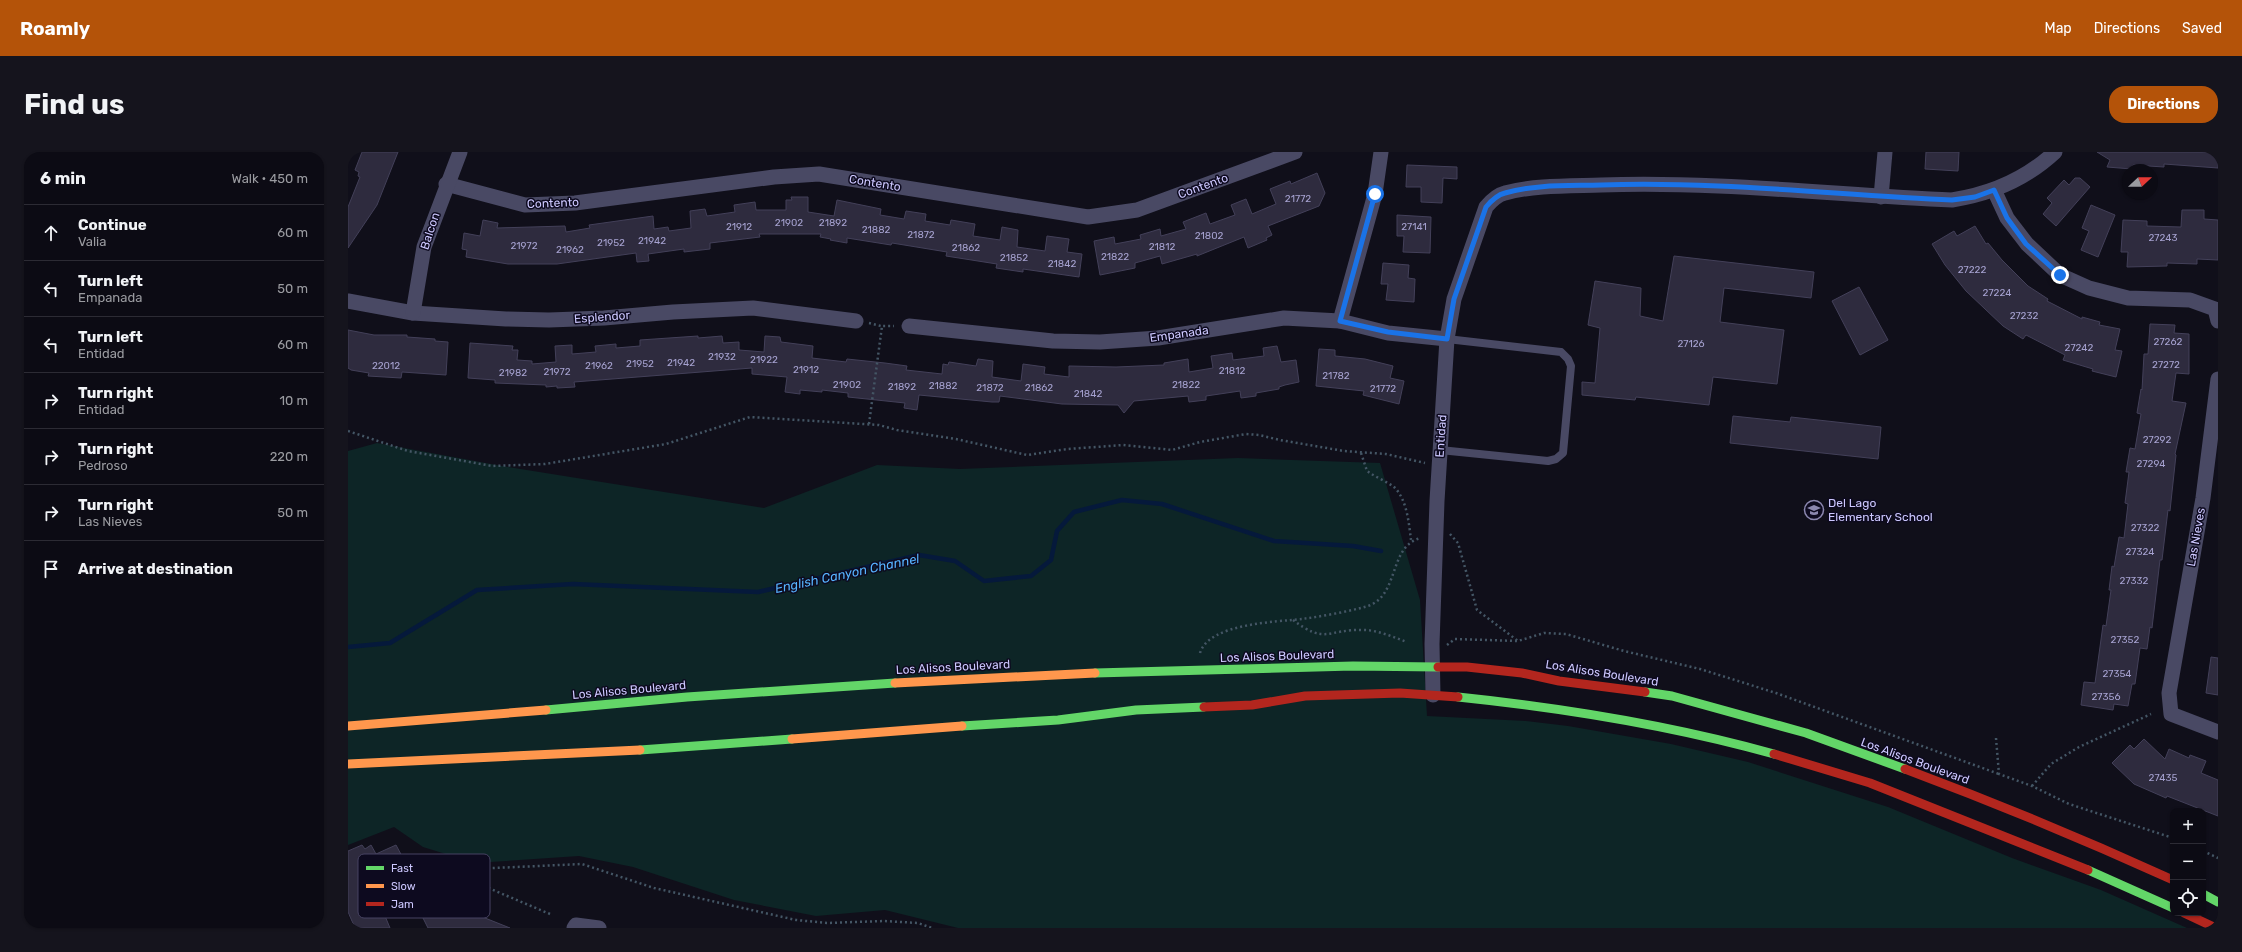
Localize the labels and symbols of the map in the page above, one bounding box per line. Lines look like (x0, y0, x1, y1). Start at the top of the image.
north arrow (2122, 164, 2158, 200)
street label: Contento (1176, 170, 1230, 202)
street label: Contento (848, 172, 902, 194)
route start (1366, 185, 1384, 203)
house number: 21772 (1285, 193, 1311, 205)
street label: Contento (527, 195, 579, 211)
street label: Balcon (417, 211, 443, 251)
house number: 21902 (775, 217, 803, 229)
house number: 21892 (819, 217, 847, 229)
house number: 21912 (726, 221, 752, 233)
house number: 27141 (1401, 221, 1427, 233)
house number: 21882 (862, 224, 890, 236)
house number: 21872 (907, 229, 935, 241)
house number: 21802 (1195, 230, 1223, 242)
house number: 27243 (2149, 232, 2178, 244)
house number: 21942 (638, 235, 666, 247)
house number: 21952 (597, 237, 625, 249)
house number: 21972 (510, 240, 538, 252)
house number: 21812 (1149, 241, 1175, 253)
house number: 21862 (952, 242, 980, 254)
house number: 21962 (556, 244, 584, 256)
house number: 21822 (1101, 251, 1129, 263)
house number: 21852 (1000, 252, 1028, 264)
house number: 21842 (1048, 258, 1076, 270)
house number: 27222 (1958, 264, 1986, 276)
route end (2051, 266, 2069, 284)
house number: 27224 (1983, 287, 2011, 299)
street label: Esplendor (574, 308, 631, 326)
house number: 27232 (2010, 310, 2039, 322)
street label: Empanada (1149, 323, 1209, 345)
house number: 27262 (2154, 336, 2183, 348)
house number: 27126 (1677, 338, 1705, 350)
house number: 27242 (2065, 342, 2094, 354)
house number: 21932 (708, 351, 736, 363)
house number: 21922 (750, 354, 778, 366)
house number: 21942 (667, 357, 695, 369)
house number: 21952 (626, 358, 654, 370)
house number: 27272 (2152, 359, 2180, 371)
house number: 22012 (372, 360, 400, 372)
house number: 21962 (585, 360, 613, 372)
house number: 21912 (793, 364, 819, 376)
house number: 21812 (1219, 365, 1245, 377)
house number: 21972 (543, 366, 571, 378)
house number: 21982 (499, 367, 527, 379)
house number: 21782 (1322, 370, 1350, 382)
house number: 21902 (833, 379, 861, 391)
house number: 21822 (1172, 379, 1200, 391)
house number: 21882 (929, 380, 957, 392)
house number: 21892 (888, 381, 916, 393)
house number: 21872 (976, 382, 1004, 394)
house number: 21862 (1025, 382, 1053, 394)
house number: 21772 (1370, 383, 1396, 395)
house number: 21842 (1074, 388, 1102, 400)
street label: Entidad (1433, 414, 1449, 458)
house number: 27292 (2143, 434, 2171, 446)
house number: 27294 (2137, 458, 2165, 470)
place label: Del Lago Elementary School (1828, 496, 1933, 524)
school or university icon: Del Lago Elementary School (1803, 499, 1825, 521)
street label: Las Nieves (2184, 507, 2208, 567)
house number: 27322 (2131, 522, 2160, 534)
house number: 27324 (2126, 546, 2155, 558)
water label: English Canyon Channel (773, 551, 922, 597)
house number: 27332 (2120, 575, 2149, 587)
house number: 27352 (2111, 634, 2140, 646)
street label: Los Alisos Boulevard (1220, 647, 1334, 665)
street label: Los Alisos Boulevard (896, 657, 1010, 677)
street label: Los Alisos Boulevard (1544, 657, 1660, 689)
house number: 27354 (2102, 668, 2132, 680)
street label: Los Alisos Boulevard (571, 678, 687, 702)
house number: 27356 (2092, 691, 2120, 703)
street label: Los Alisos Boulevard (1859, 735, 1971, 787)
house number: 27435 (2149, 772, 2177, 784)
legend (358, 854, 490, 918)
text: Fast (391, 862, 414, 875)
text: Slow (391, 880, 416, 893)
text: Jam (391, 898, 414, 911)

